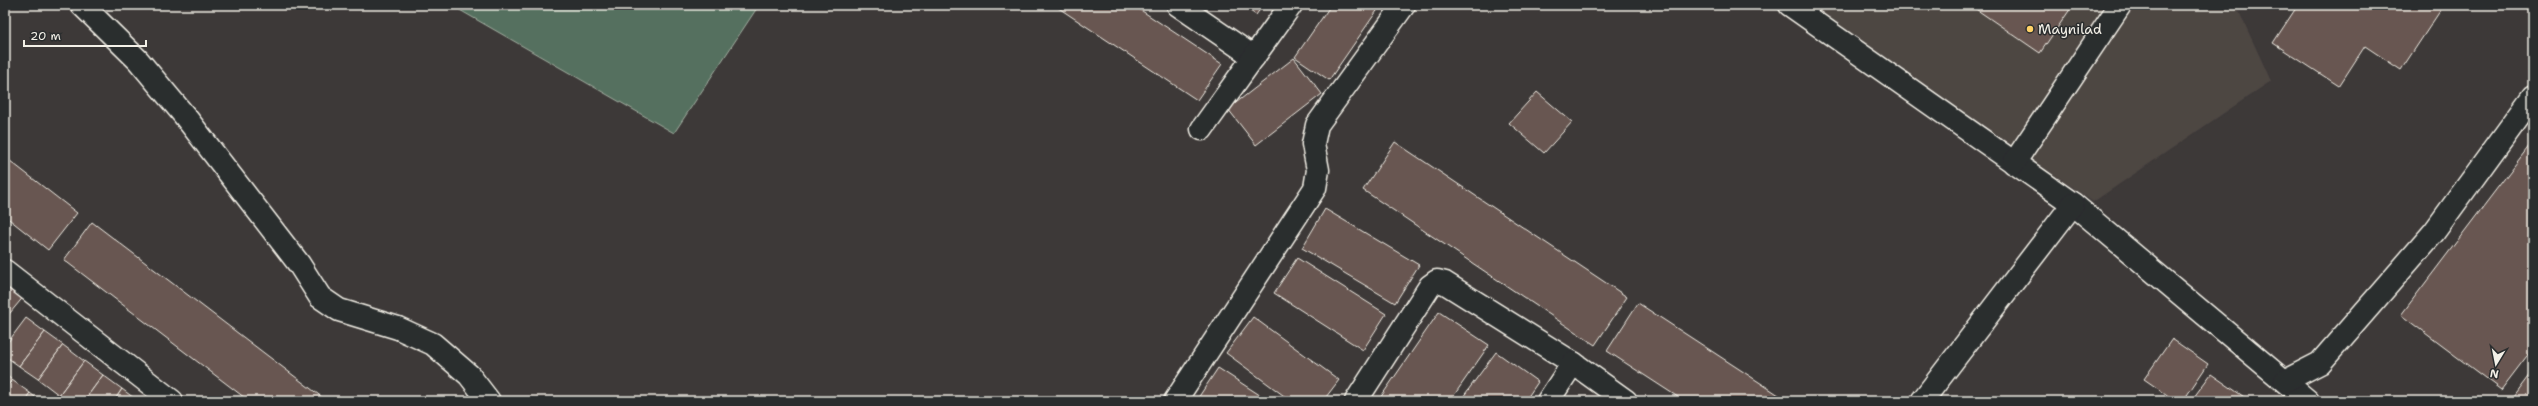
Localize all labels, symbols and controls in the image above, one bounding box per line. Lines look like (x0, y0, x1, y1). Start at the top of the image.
place label: Maynilad (2038, 20, 2102, 38)
scale bar (24, 22, 146, 48)
marker: Maynilad (2025, 24, 2035, 34)
text: 20 m (30, 28, 61, 44)
north arrow (2476, 344, 2516, 384)
text: N (2488, 365, 2500, 381)

